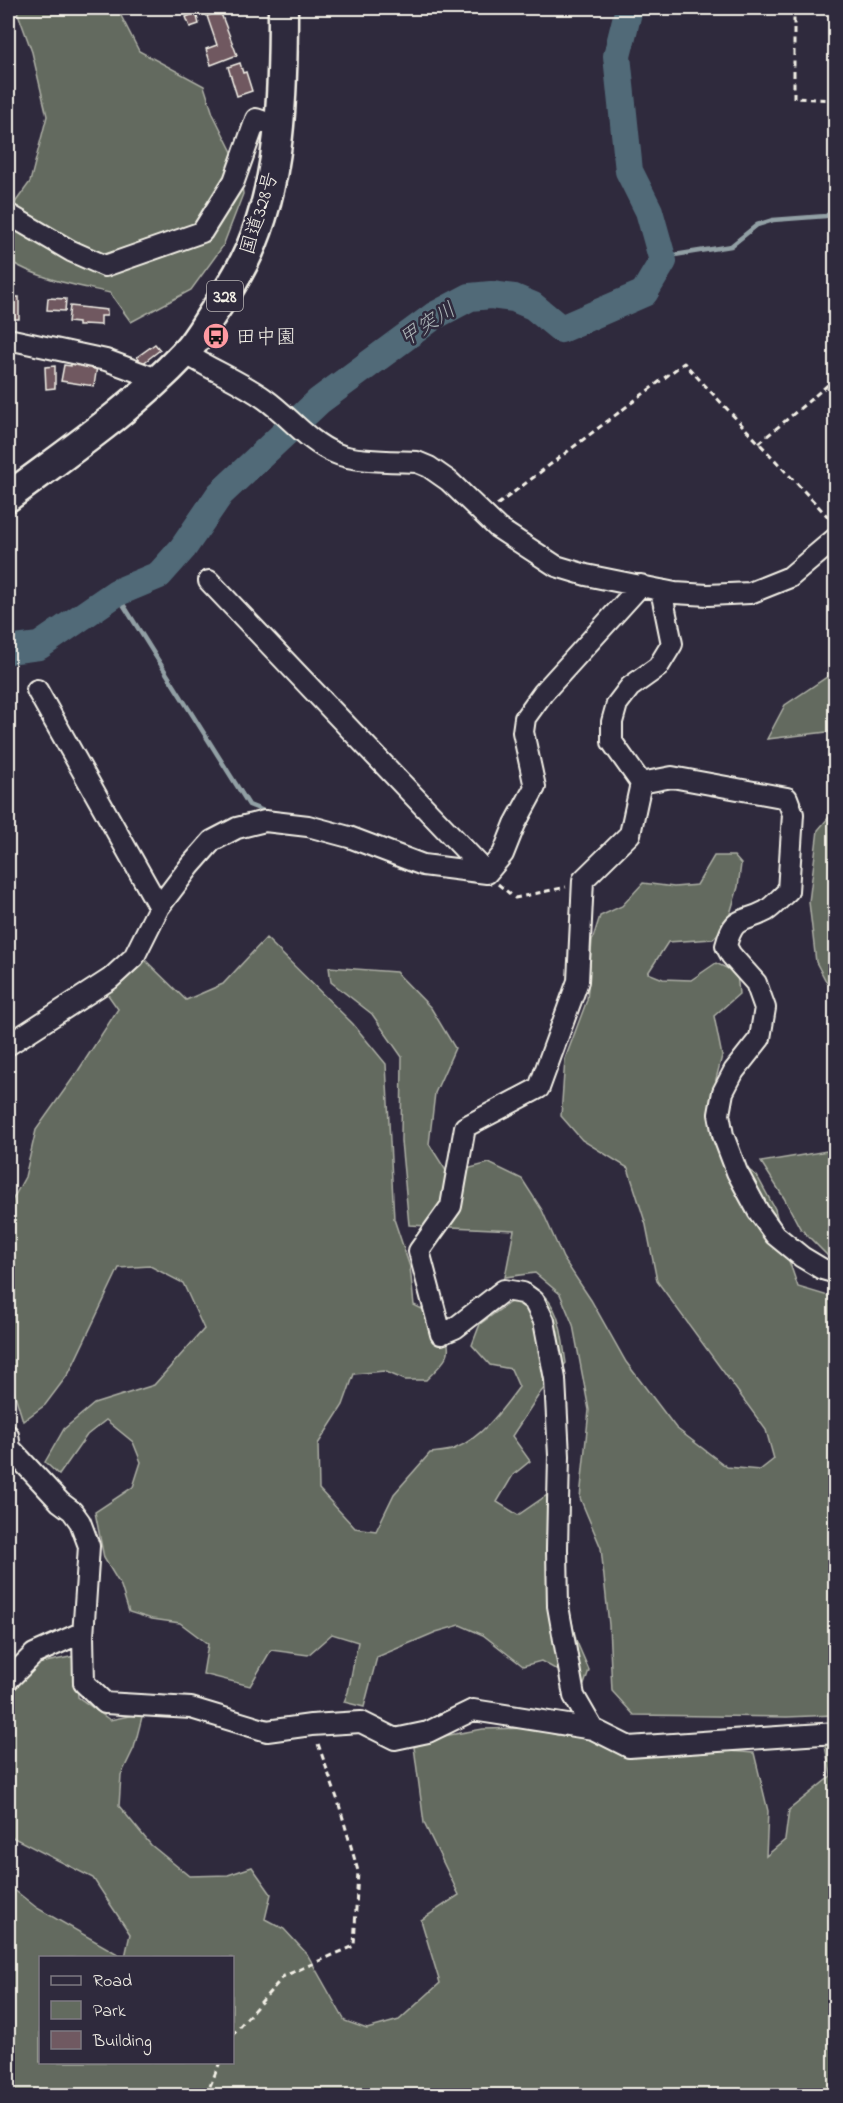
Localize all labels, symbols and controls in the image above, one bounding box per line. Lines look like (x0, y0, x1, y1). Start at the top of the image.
street label: 国道328号 (234, 169, 287, 259)
road number: 328 (207, 281, 243, 311)
water label: 甲突川 (394, 296, 463, 355)
bus stop icon: 田中園 (201, 321, 231, 351)
place label: 田中園 (236, 324, 296, 353)
legend (39, 1956, 234, 2064)
text: Road (93, 1969, 132, 1995)
text: Park (93, 1999, 126, 2025)
text: Building (92, 2029, 152, 2056)

